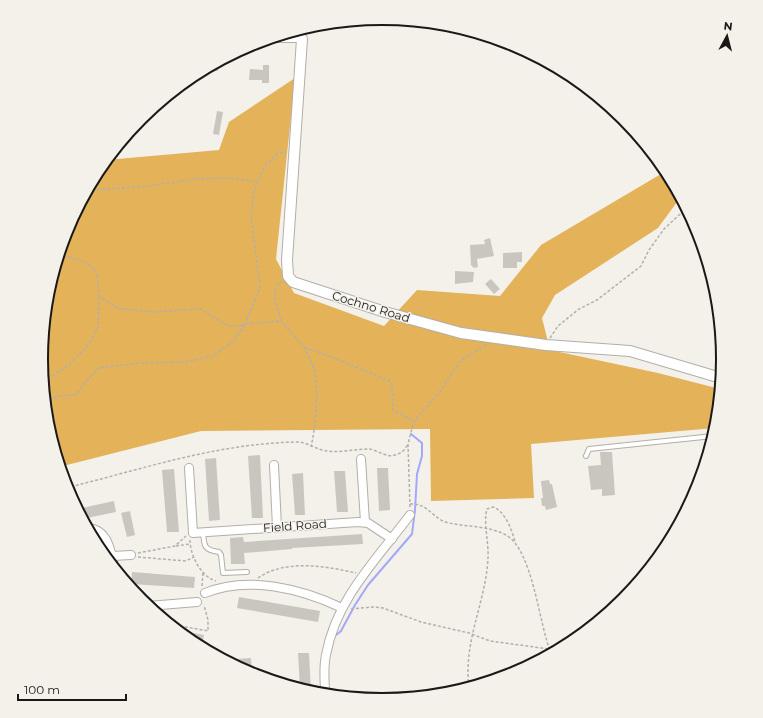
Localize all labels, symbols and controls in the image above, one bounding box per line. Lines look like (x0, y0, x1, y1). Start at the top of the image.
north arrow (707, 16, 747, 56)
text: N (723, 19, 733, 34)
street label: Cochno Road (330, 288, 412, 325)
street label: Field Road (263, 516, 327, 535)
scale bar (18, 676, 126, 702)
text: 100 m (24, 682, 60, 697)

